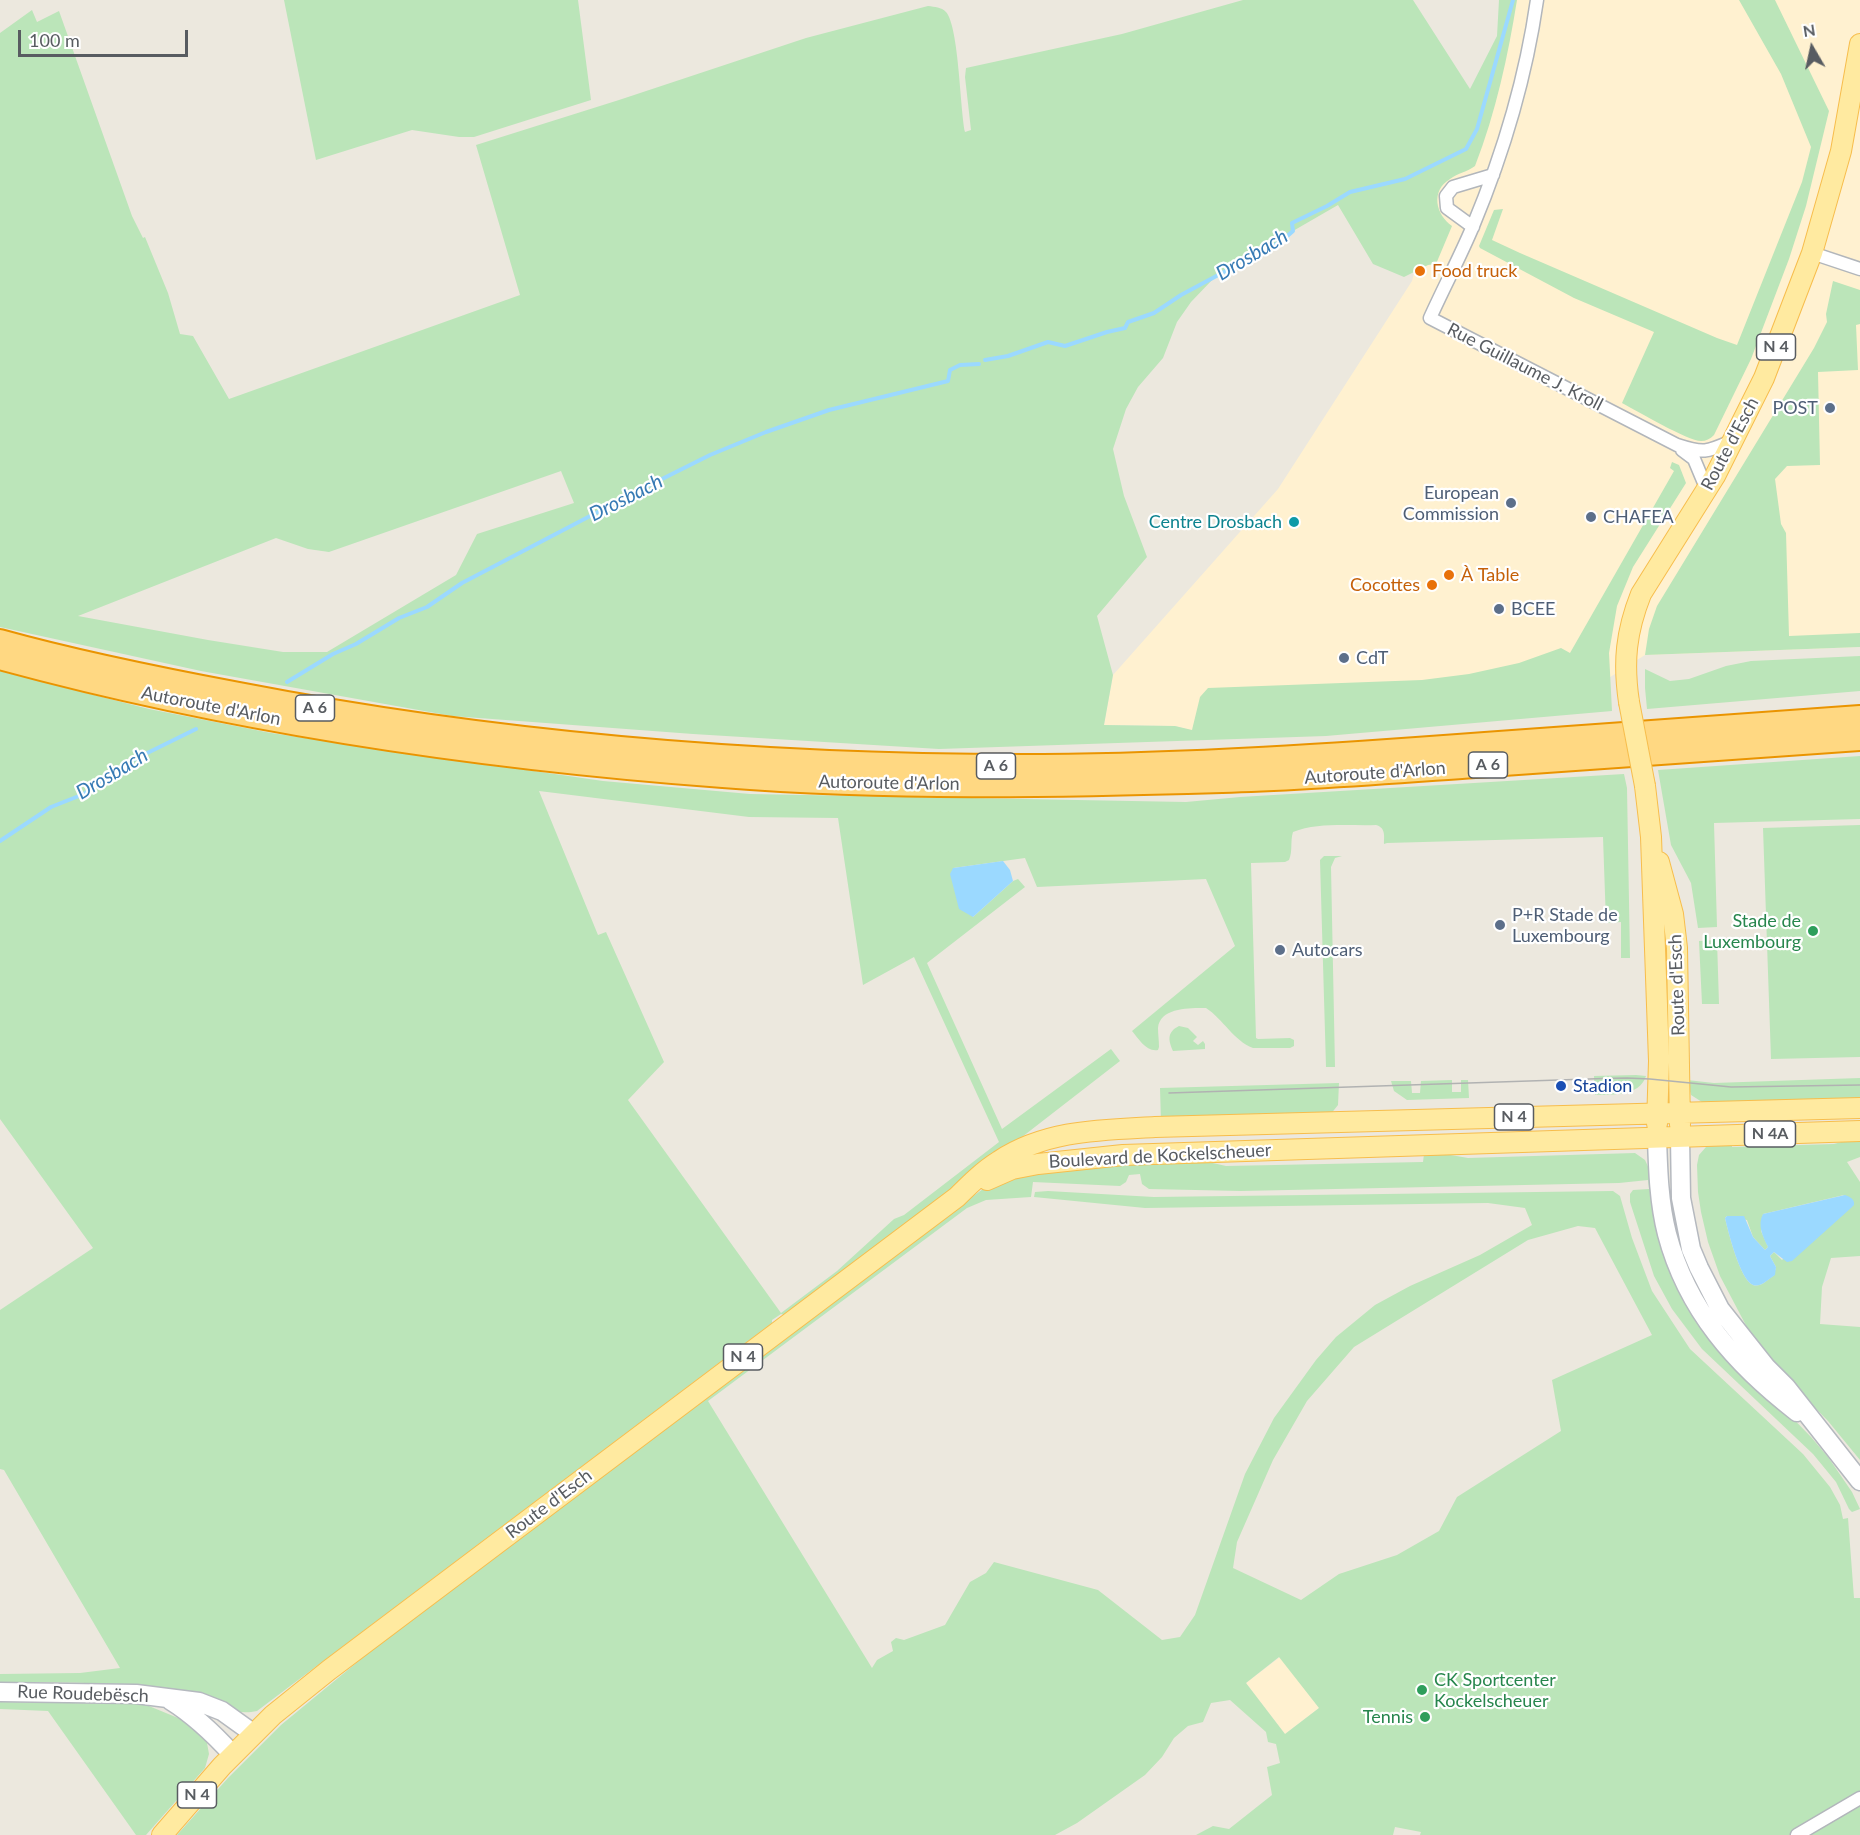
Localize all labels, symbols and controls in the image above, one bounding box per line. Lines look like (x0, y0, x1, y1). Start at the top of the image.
scale bar (21, 18, 190, 56)
north arrow (1782, 18, 1842, 78)
text: N (1802, 19, 1817, 40)
text: 100 m (29, 29, 80, 51)
water label: Drosbach (1212, 224, 1292, 286)
place label: Food truck (1432, 260, 1517, 282)
marker: Food truck (1413, 264, 1427, 278)
street label: Rue Guillaume J. Kroll (1444, 318, 1606, 416)
road number: N 4 (1756, 334, 1796, 360)
street label: Route d'Esch (1697, 394, 1763, 494)
place label: POST (1772, 397, 1818, 419)
marker: POST (1823, 401, 1837, 415)
water label: Drosbach (585, 469, 667, 527)
place label: European Commission (1403, 482, 1499, 524)
marker: European Commission (1504, 496, 1518, 510)
place label: CHAFEA (1603, 506, 1674, 528)
marker: CHAFEA (1584, 510, 1598, 524)
place label: Centre Drosbach (1149, 511, 1282, 533)
marker: Centre Drosbach (1287, 515, 1301, 529)
place label: À Table (1461, 564, 1519, 586)
marker: À Table (1442, 568, 1456, 582)
place label: Cocottes (1350, 574, 1420, 596)
marker: Cocottes (1425, 578, 1439, 592)
place label: BCEE (1511, 598, 1555, 620)
marker: BCEE (1492, 602, 1506, 616)
place label: CdT (1356, 647, 1388, 669)
marker: CdT (1337, 651, 1351, 665)
street label: Autoroute d'Arlon (139, 682, 283, 730)
road number: A 6 (296, 695, 334, 721)
water label: Drosbach (72, 743, 152, 805)
road number: A 6 (1468, 752, 1508, 778)
road number: A 6 (976, 753, 1016, 779)
street label: Autoroute d'Arlon (1304, 757, 1446, 789)
street label: Autoroute d'Arlon (818, 771, 960, 795)
place label: P+R Stade de Luxembourg (1512, 904, 1618, 946)
place label: Stade de Luxembourg (1703, 910, 1801, 952)
marker: P+R Stade de Luxembourg (1493, 918, 1507, 932)
marker: Stade de Luxembourg (1806, 924, 1820, 938)
street label: Route d'Esch (1664, 934, 1690, 1036)
place label: Autocars (1292, 939, 1362, 961)
marker: Autocars (1273, 943, 1287, 957)
place label: Stadion (1573, 1075, 1632, 1097)
marker: Stadion (1554, 1079, 1568, 1093)
road number: N 4 (1494, 1104, 1534, 1130)
road number: N 4A (1744, 1121, 1796, 1147)
street label: Boulevard de Kockelscheuer (1048, 1139, 1272, 1173)
road number: N 4 (724, 1344, 762, 1370)
street label: Route d'Esch (502, 1465, 596, 1543)
place label: CK Sportcenter Kockelscheuer (1434, 1669, 1556, 1712)
street label: Rue Roudebësch (17, 1681, 149, 1707)
marker: CK Sportcenter Kockelscheuer (1415, 1683, 1429, 1697)
place label: Tennis (1363, 1706, 1413, 1728)
marker: Tennis (1418, 1710, 1432, 1724)
road number: N 4 (178, 1782, 216, 1808)

